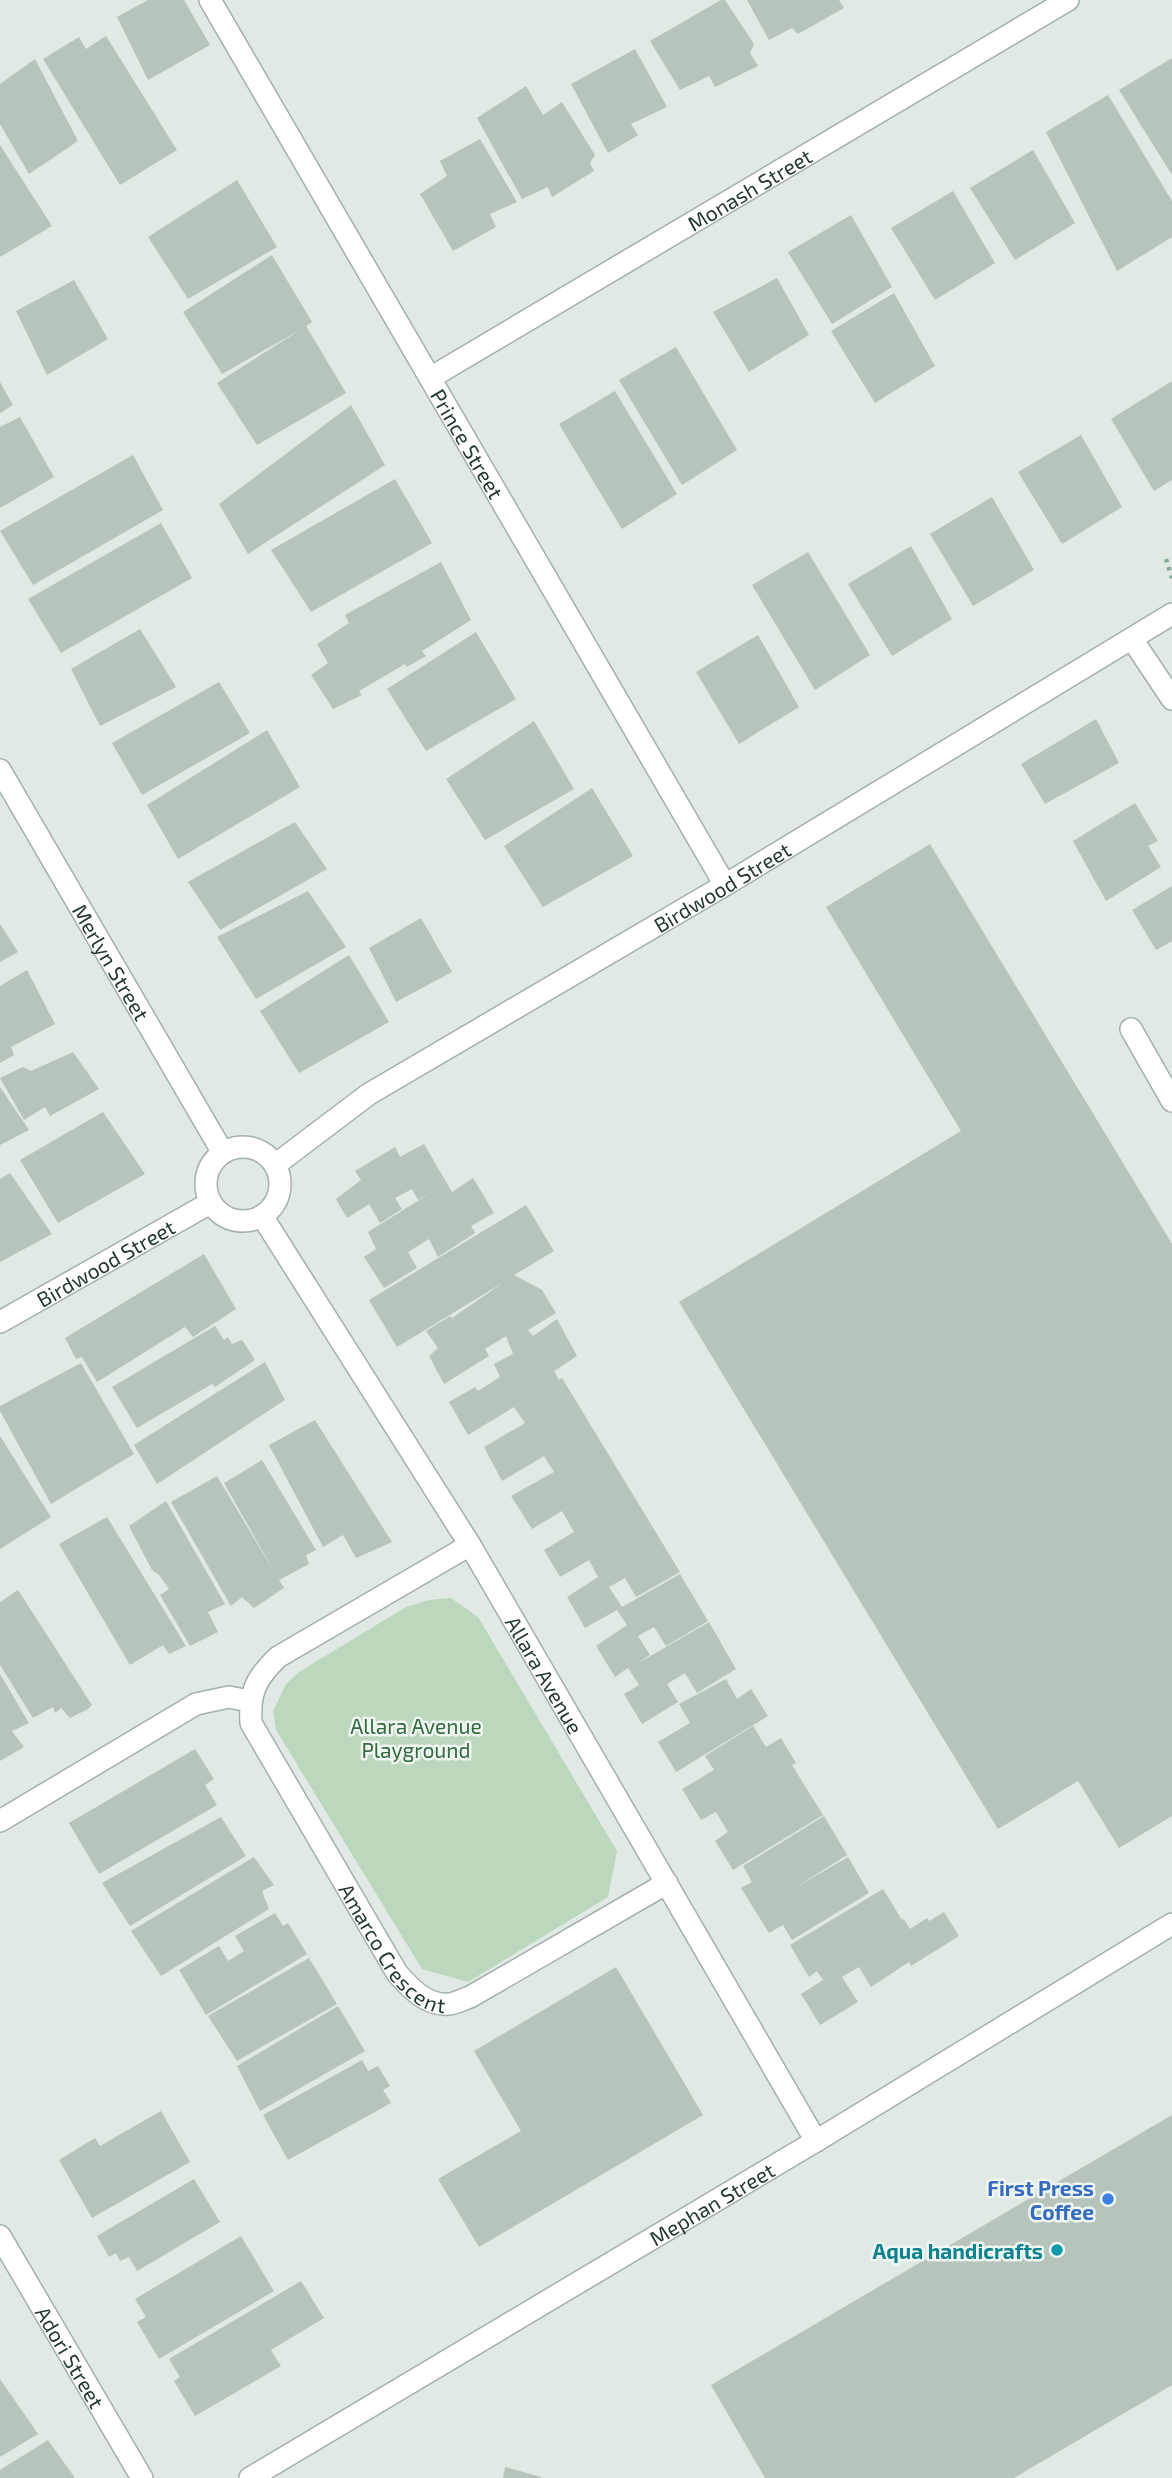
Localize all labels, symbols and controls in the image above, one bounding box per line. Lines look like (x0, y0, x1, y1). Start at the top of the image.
street label: Monash Street (683, 142, 816, 235)
street label: Prince Street (426, 384, 510, 503)
street label: Birdwood Street (649, 836, 795, 937)
street label: Merlyn Street (68, 899, 155, 1024)
street label: Birdwood Street (32, 1213, 179, 1311)
street label: Allara Avenue (501, 1611, 589, 1738)
park label: Allara Avenue Playground (350, 1713, 482, 1762)
street label: Amarco Crescent (335, 1879, 447, 2017)
street label: Mephan Street (644, 2156, 778, 2250)
place label: First Press Coffee (987, 2175, 1094, 2224)
marker: First Press Coffee (1100, 2191, 1116, 2207)
place label: Aqua handicrafts (873, 2238, 1043, 2263)
marker: Aqua handicrafts (1049, 2242, 1065, 2258)
street label: Adori Street (31, 2301, 110, 2412)

